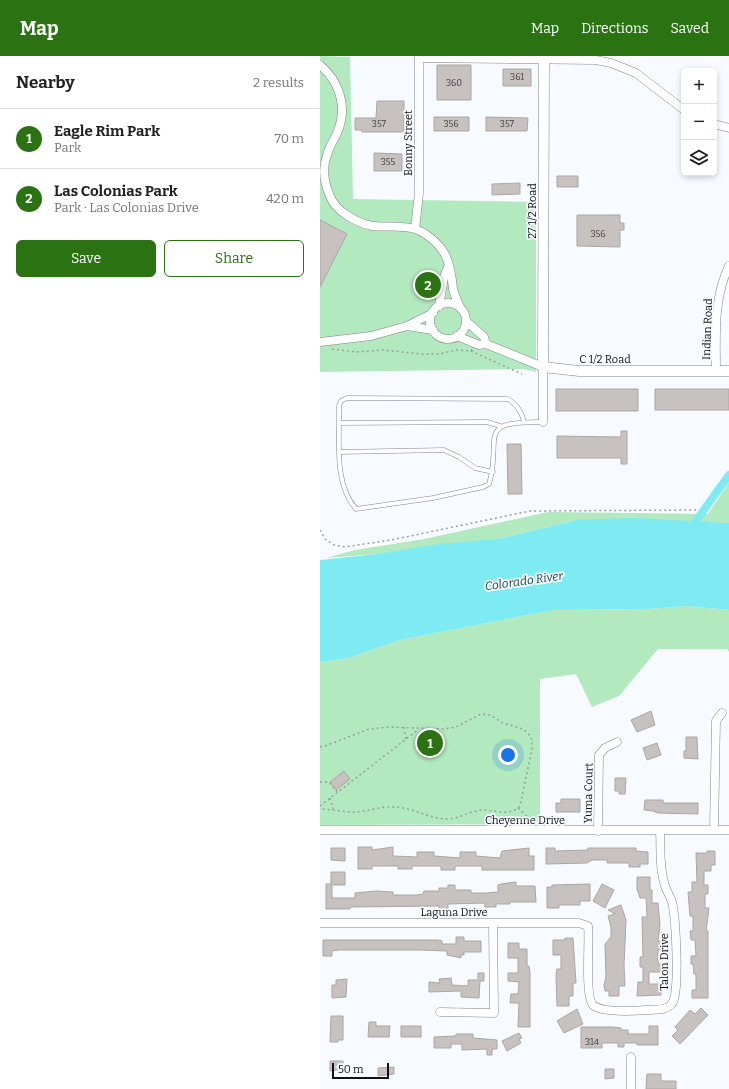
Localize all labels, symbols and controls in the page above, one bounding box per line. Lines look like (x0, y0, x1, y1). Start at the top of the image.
text: Map (20, 17, 59, 40)
text: Map (531, 20, 559, 37)
text: Directions (581, 20, 649, 37)
text: Saved (671, 20, 709, 37)
map controls (681, 68, 717, 176)
button: + (681, 68, 717, 104)
text: Nearby (16, 72, 75, 93)
house number: 361 (510, 72, 524, 82)
text: 2 results (253, 75, 304, 90)
house number: 360 (446, 78, 462, 88)
button: − (681, 104, 717, 140)
street label: Bonny Street (402, 110, 415, 176)
house number: 357 (372, 119, 387, 129)
house number: 356 (443, 119, 459, 129)
house number: 357 (500, 119, 515, 129)
text: Eagle Rim Park (54, 122, 160, 140)
text: 1 (26, 131, 32, 146)
text: 70 m (274, 131, 304, 146)
text: Park (54, 140, 81, 155)
button: layers (681, 140, 717, 176)
house number: 355 (381, 157, 396, 167)
text: Las Colonias Park (54, 182, 178, 200)
street label: 27 1/2 Road (526, 183, 539, 239)
text: 2 (25, 191, 33, 206)
text: 420 m (266, 191, 304, 206)
text: Park · Las Colonias Drive (54, 200, 199, 215)
house number: 356 (590, 229, 606, 239)
button: Save (16, 240, 156, 277)
button: Share (164, 240, 304, 277)
pin: 2 (415, 270, 441, 300)
street label: Indian Road (700, 298, 715, 360)
street label: C 1/2 Road (579, 353, 631, 366)
water label: Colorado River (484, 568, 565, 593)
pin: 1 (417, 728, 443, 758)
your location (498, 745, 518, 765)
street label: Yuma Court (581, 762, 596, 824)
street label: Cheyenne Drive (485, 814, 565, 827)
street label: Laguna Drive (420, 906, 488, 919)
street label: Talon Drive (658, 933, 671, 991)
house number: 314 (585, 1037, 600, 1047)
scale bar (332, 1061, 389, 1080)
text: 50 m (338, 1063, 364, 1076)

